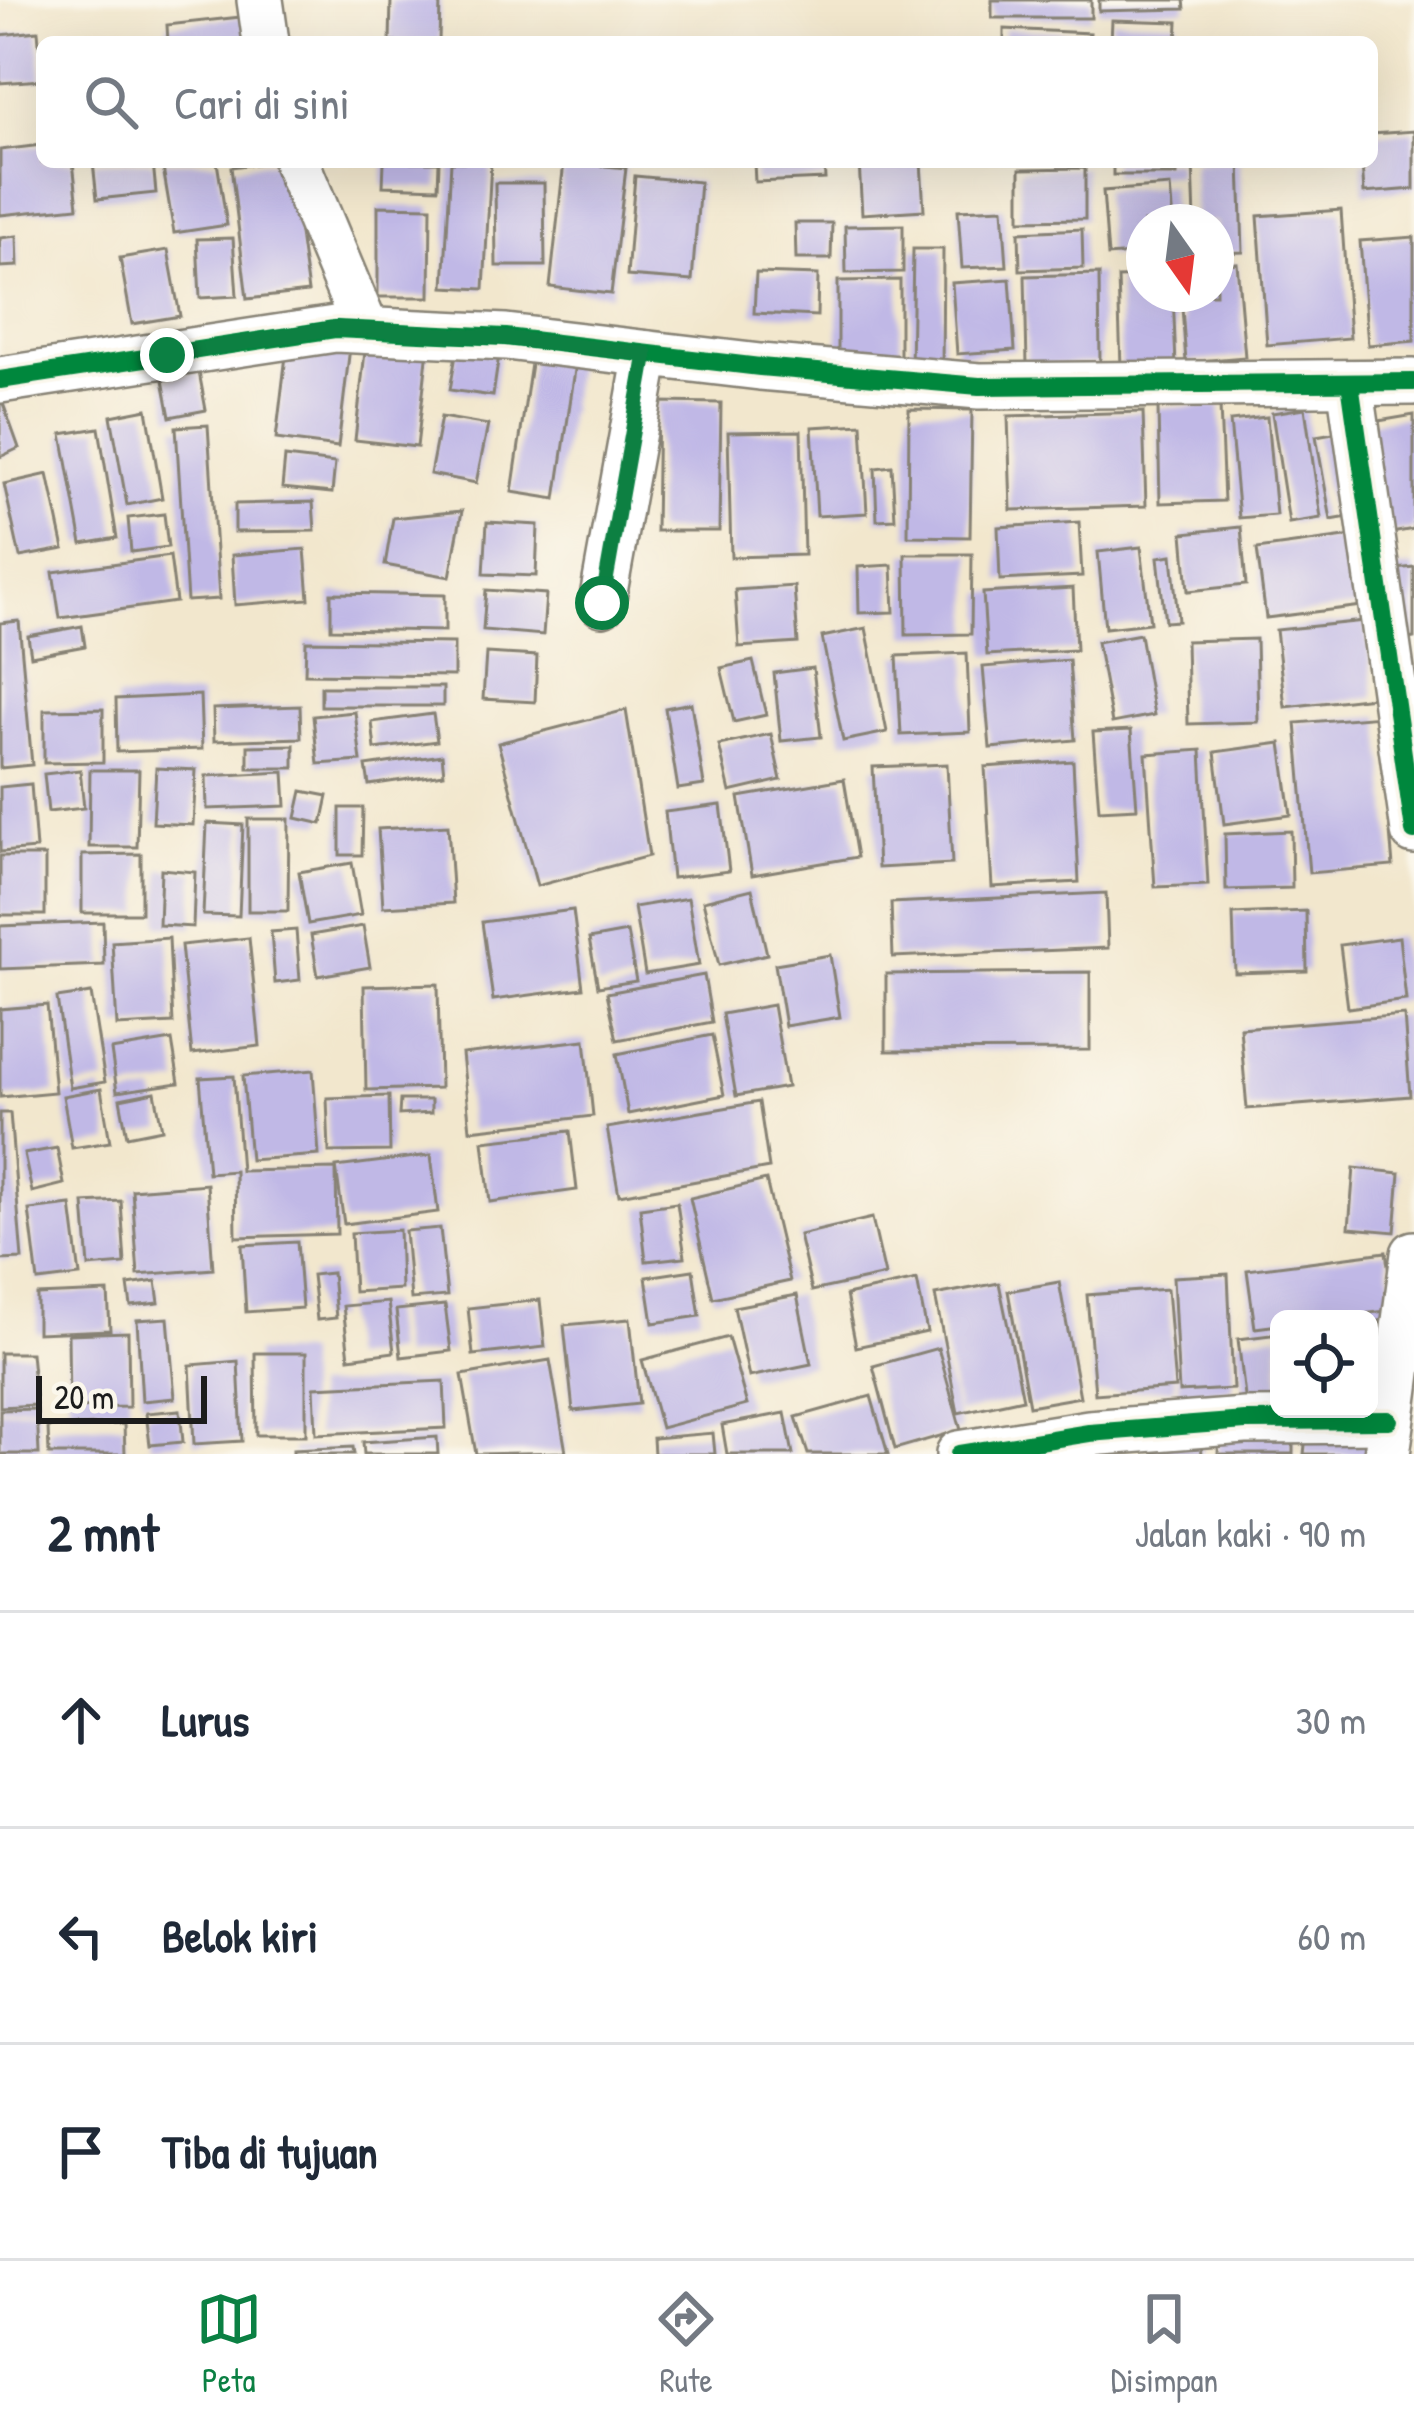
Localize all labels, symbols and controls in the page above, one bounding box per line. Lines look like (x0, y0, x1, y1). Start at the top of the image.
search box (36, 36, 1378, 168)
icon: search (78, 69, 144, 135)
text: Cari di sini (174, 72, 350, 133)
north arrow (1126, 204, 1234, 312)
route end (140, 328, 194, 382)
route start (575, 576, 629, 630)
map controls (1270, 1310, 1378, 1418)
button: locate (1270, 1310, 1378, 1418)
scale bar (36, 1370, 207, 1423)
text: 20 m (54, 1375, 114, 1419)
text: 2 mnt (48, 1498, 159, 1567)
text: Jalan kaki · 90 m (1135, 1506, 1366, 1559)
icon: ahead (48, 1687, 114, 1753)
text: Lurus (162, 1689, 249, 1750)
text: 30 m (1296, 1693, 1366, 1746)
icon: left (48, 1903, 114, 1969)
text: Belok kiri (162, 1905, 318, 1966)
text: 60 m (1297, 1909, 1366, 1962)
icon: arrive (48, 2119, 114, 2185)
text: Tiba di tujuan (162, 2121, 378, 2182)
tab: Peta (196, 2286, 262, 2402)
tab: Rute (653, 2286, 719, 2402)
tab: Disimpan (1111, 2286, 1218, 2402)

